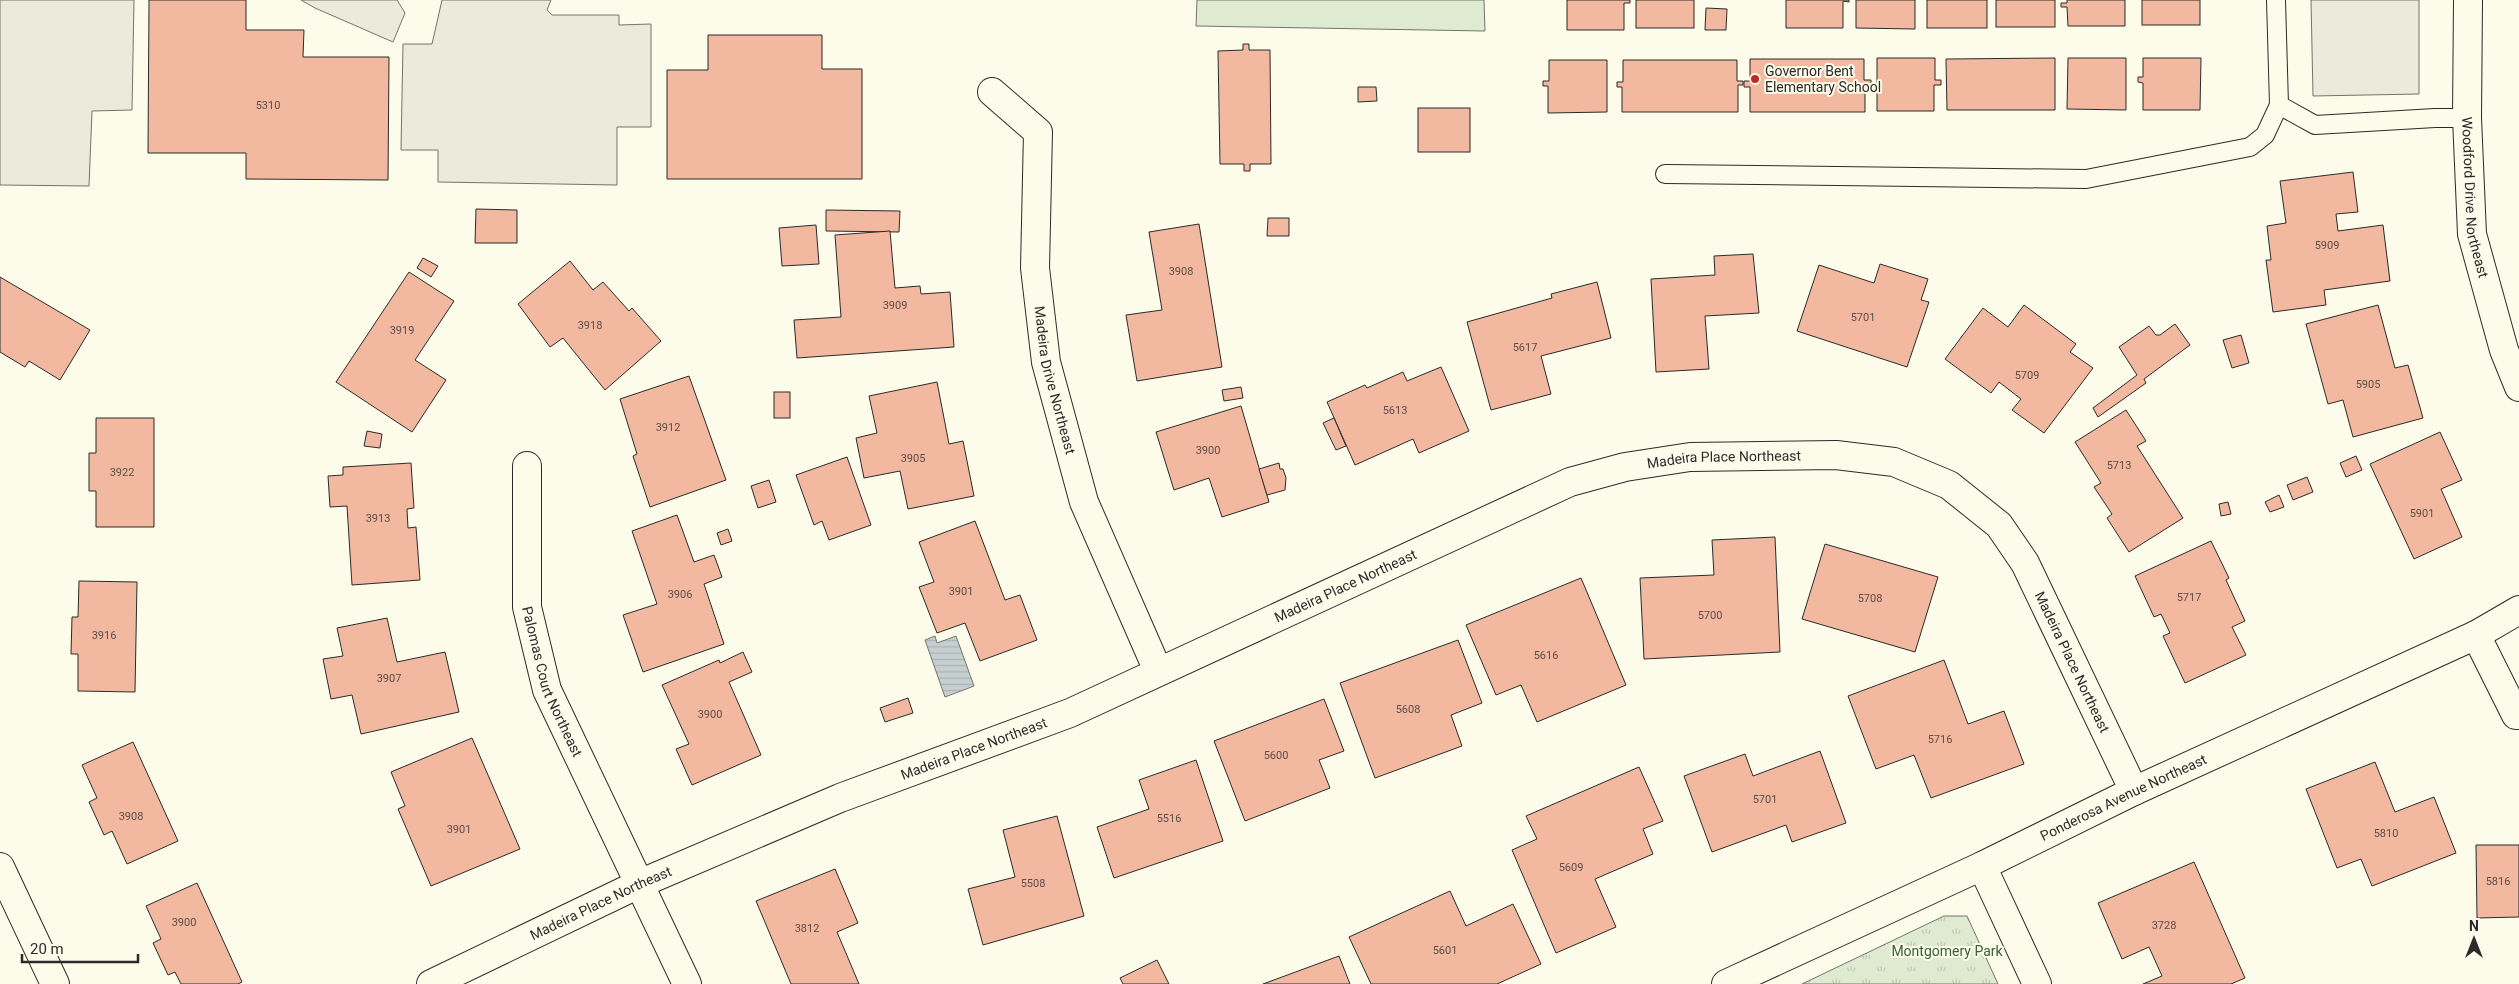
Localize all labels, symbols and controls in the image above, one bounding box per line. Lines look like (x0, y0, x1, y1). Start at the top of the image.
place label: Governor Bent Elementary School (1765, 63, 1881, 95)
marker: Governor Bent Elementary School (1749, 73, 1761, 85)
house number: 5310 (256, 99, 280, 112)
street label: Woodford Drive Northeast (2459, 117, 2492, 280)
house number: 5909 (2315, 239, 2339, 252)
house number: 3908 (1169, 265, 1193, 278)
house number: 3909 (883, 299, 907, 312)
street label: Madeira Drive Northeast (1032, 305, 1079, 456)
house number: 5701 (1851, 311, 1875, 324)
house number: 3918 (578, 319, 602, 332)
house number: 3919 (390, 324, 414, 337)
house number: 5617 (1513, 341, 1537, 354)
house number: 5709 (2015, 369, 2039, 382)
house number: 5905 (2356, 378, 2380, 391)
house number: 5613 (1383, 404, 1407, 417)
house number: 3912 (656, 421, 680, 434)
house number: 3900 (1196, 444, 1220, 457)
street label: Madeira Place Northeast (1646, 447, 1802, 472)
house number: 3905 (901, 452, 925, 465)
house number: 5713 (2107, 459, 2131, 472)
house number: 3922 (110, 466, 134, 479)
house number: 5901 (2410, 507, 2434, 520)
house number: 3913 (366, 512, 390, 525)
street label: Madeira Place Northeast (1272, 546, 1419, 625)
house number: 3901 (949, 585, 973, 598)
house number: 3906 (668, 588, 692, 601)
street label: Madeira Place Northeast (2032, 589, 2113, 736)
house number: 5717 (2177, 591, 2201, 604)
house number: 5708 (1858, 592, 1882, 605)
street label: Palomas Court Northeast (519, 605, 586, 760)
house number: 5700 (1698, 609, 1722, 622)
house number: 3916 (92, 629, 116, 642)
house number: 5616 (1534, 649, 1558, 662)
house number: 3907 (377, 672, 401, 685)
house number: 5608 (1396, 703, 1420, 716)
house number: 3900 (698, 708, 722, 721)
street label: Madeira Place Northeast (898, 714, 1049, 783)
house number: 5716 (1928, 733, 1952, 746)
house number: 5600 (1264, 749, 1288, 762)
street label: Ponderosa Avenue Northeast (2038, 751, 2209, 844)
house number: 5701 (1753, 793, 1777, 806)
house number: 3908 (119, 810, 143, 823)
house number: 5516 (1157, 812, 1181, 825)
house number: 3901 (447, 823, 471, 836)
house number: 5810 (2374, 827, 2398, 840)
house number: 5609 (1559, 861, 1583, 874)
street label: Madeira Place Northeast (527, 863, 674, 943)
house number: 5816 (2486, 875, 2510, 888)
house number: 5508 (1021, 877, 1045, 890)
north arrow (2449, 914, 2499, 964)
house number: 3900 (172, 916, 196, 929)
text: N (2469, 918, 2479, 934)
house number: 3728 (2152, 919, 2176, 932)
house number: 3812 (795, 922, 819, 935)
scale bar (22, 932, 139, 964)
text: 20 m (30, 940, 64, 958)
park label: Montgomery Park (1891, 943, 2004, 959)
house number: 5601 (1433, 944, 1457, 957)

